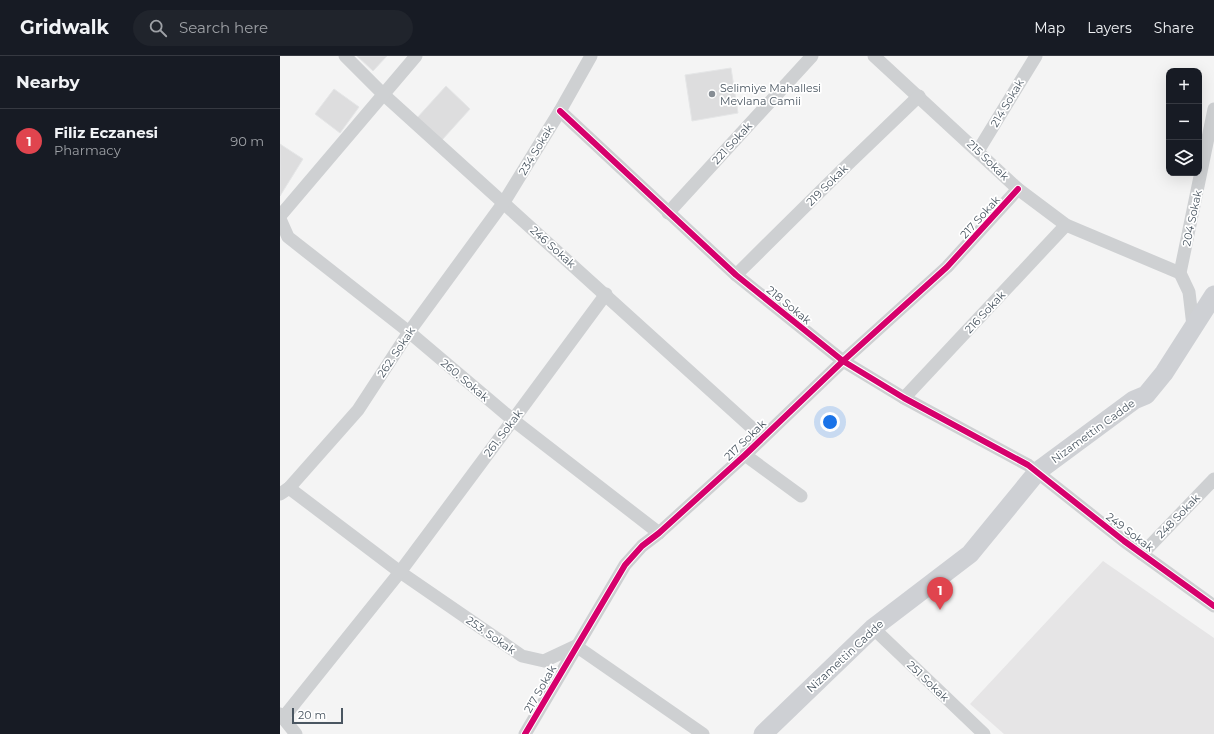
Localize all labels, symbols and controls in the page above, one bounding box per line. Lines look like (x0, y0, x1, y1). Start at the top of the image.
search box (133, 10, 413, 46)
text: Gridwalk (20, 16, 109, 39)
icon: search (147, 17, 169, 39)
text: Search here (179, 18, 268, 37)
text: Map (1034, 19, 1065, 37)
text: Layers (1087, 19, 1132, 37)
text: Share (1154, 19, 1194, 37)
map controls (1166, 68, 1202, 176)
button: + (1166, 68, 1202, 104)
text: Nearby (16, 72, 80, 92)
street label: 214 Sokak (987, 76, 1027, 130)
place label: Selimiye Mahallesi Mevlana Camii (720, 81, 821, 108)
marker: Selimiye Mahallesi Mevlana Camii (707, 89, 717, 99)
button: − (1166, 104, 1202, 140)
street label: 221 Sokak (709, 119, 755, 167)
street label: 234 Sokak (516, 122, 557, 178)
text: Filiz Eczanesi (54, 123, 158, 142)
text: 1 (26, 133, 32, 149)
text: 90 m (230, 133, 264, 149)
street label: 215 Sokak (964, 137, 1012, 184)
button: layers (1166, 140, 1202, 176)
text: Pharmacy (54, 142, 121, 158)
street label: 219 Sokak (803, 161, 851, 209)
street label: 204 Sokak (1179, 188, 1205, 247)
street label: 217 Sokak (957, 192, 1003, 241)
street label: 246 Sokak (527, 223, 579, 271)
street label: 218 Sokak (764, 283, 814, 327)
street label: 216 Sokak (962, 288, 1008, 336)
street label: 262. Sokak (374, 324, 418, 380)
street label: 260. Sokak (438, 356, 492, 404)
street label: Nizamettin Cadde (1048, 396, 1138, 466)
street label: 261. Sokak (481, 406, 525, 459)
your location (820, 412, 840, 432)
street label: 217 Sokak (721, 416, 769, 463)
street label: 248 Sokak (1153, 491, 1203, 541)
street label: 249 Sokak (1103, 510, 1157, 555)
pin: 1 (927, 577, 953, 610)
street label: 253. Sokak (464, 613, 519, 657)
street label: Nizamettin Cadde (804, 616, 887, 695)
street label: 251 Sokak (904, 658, 952, 705)
street label: 217 Sokak (521, 662, 559, 715)
scale bar (292, 706, 343, 725)
text: 20 m (298, 708, 326, 722)

